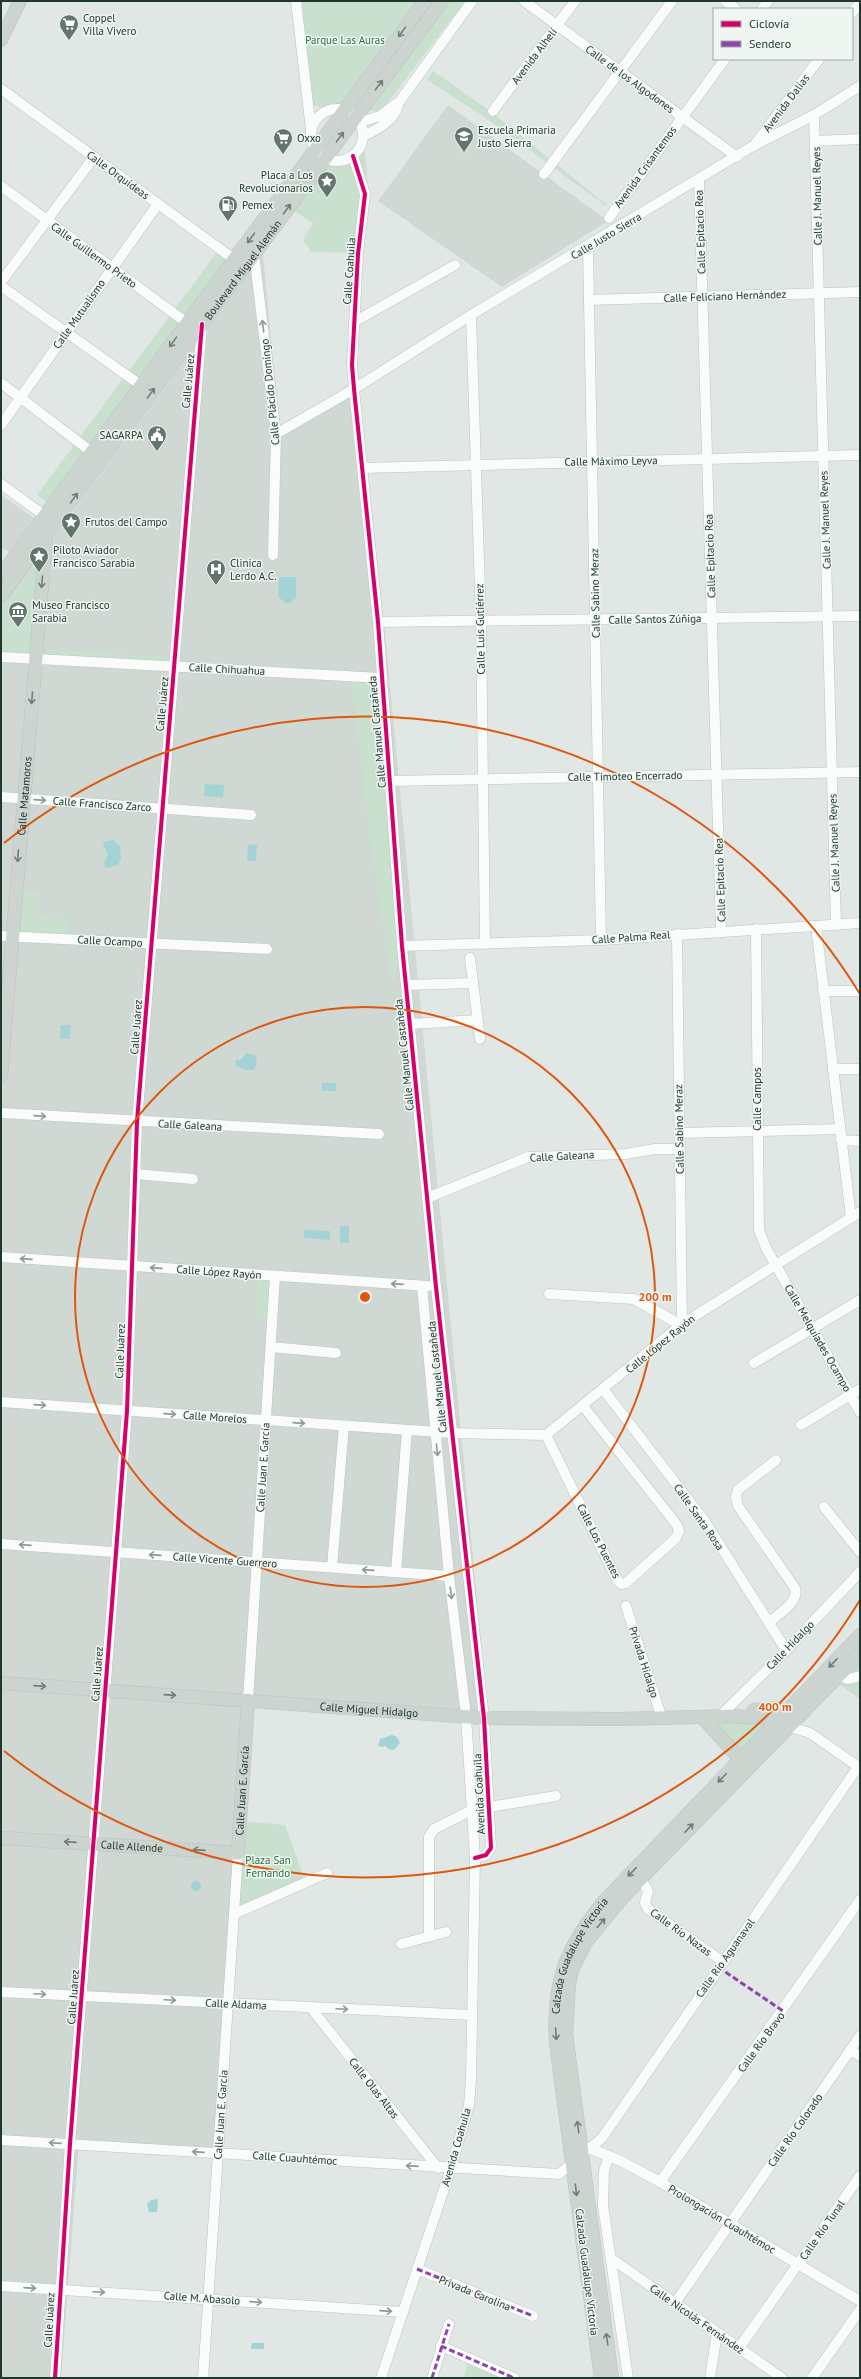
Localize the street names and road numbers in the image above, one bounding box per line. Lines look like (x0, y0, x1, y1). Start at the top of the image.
street label: Avenida Alhelí (508, 25, 560, 87)
street label: Calle de los Algodones (583, 42, 678, 116)
street label: Avenida Dalias (760, 71, 813, 135)
street label: Avenida Crisantemos (611, 123, 680, 211)
street label: Calle J. Manuel Reyes (809, 146, 825, 245)
street label: Calle Orquídeas (84, 148, 152, 203)
street label: Calle Epitacio Rea (692, 190, 708, 274)
street label: Calle Justo Sierra (568, 209, 644, 263)
street label: Boulevard Miguel Alemán (201, 217, 284, 323)
street label: Calle Guillermo Prieto (48, 219, 140, 291)
street label: Calle Coahuila (340, 237, 358, 305)
street label: Calle Mutualismo (50, 276, 108, 352)
street label: Calle Feliciano Hernández (663, 287, 787, 305)
street label: Calle Plácido Domíngo (257, 338, 283, 446)
street label: Calle Juárez (179, 353, 197, 409)
street label: Calle Máximo Leyva (564, 453, 658, 469)
street label: Calle J. Manuel Reyes (816, 470, 834, 569)
street label: Calle Epitacio Rea (702, 514, 718, 598)
street label: Calle Sabino Meraz (587, 548, 603, 638)
street label: Calle Luis Gutiérrez (472, 583, 488, 675)
street label: Calle Santos Zúñiga (608, 611, 702, 627)
street label: Calle Chihuahua (188, 660, 266, 678)
street label: Calle Manuel Castañeda (365, 675, 389, 789)
street label: Calle Juárez (153, 676, 171, 732)
street label: Calle Matamoros (14, 756, 35, 836)
street label: Calle Timoteo Encerrado (567, 768, 683, 784)
street label: Calle J. Manuel Reyes (825, 793, 843, 892)
street label: Calle Francisco Zarco (52, 794, 152, 814)
street label: Calle Epitacio Rea (712, 838, 728, 922)
street label: Calle Palma Real (591, 927, 671, 947)
street label: Calle Ocampo (77, 932, 143, 950)
street label: Calle Manuel Castañeda (391, 998, 417, 1112)
street label: Calle Juárez (127, 999, 145, 1055)
street label: Calle Campos (750, 1067, 764, 1131)
street label: Calle Sabino Meraz (671, 1084, 687, 1174)
street label: Calle Galeana (157, 1116, 223, 1134)
street label: Calle Galeana (529, 1147, 595, 1165)
street label: Calle López Rayón (176, 1262, 262, 1282)
street label: Calle Melquíades Ocampo (781, 1282, 855, 1394)
street label: Calle López Rayón (622, 1312, 698, 1376)
street label: Calle Manuel Castañeda (424, 1320, 450, 1434)
street label: Calle Juárez (112, 1323, 128, 1379)
street label: Calle Morelos (183, 1408, 248, 1426)
street label: Calle Juan E. García (253, 1422, 273, 1513)
street label: Calle Santa Rosa (671, 1481, 727, 1553)
street label: Calle Los Puentes (574, 1501, 624, 1581)
street label: Calle Vicente Guerrero (172, 1549, 278, 1571)
street label: Calle Hidalgo (763, 1617, 817, 1673)
street label: Privada Hidalgo (626, 1625, 662, 1700)
street label: Calle Juárez (88, 1646, 106, 1702)
street label: Calle Miguel Hidalgo (319, 1699, 419, 1720)
street label: Calle Juan E. García (232, 1745, 252, 1836)
street label: Avenida Coahuila (470, 1753, 488, 1835)
street label: Calle Allende (100, 1837, 164, 1855)
street label: Calzada Guadalupe Victoria (548, 1895, 611, 2014)
street label: Calle Río Nazas (648, 1905, 715, 1959)
street label: Calle Río Aguanaval (692, 1915, 758, 2000)
street label: Calle Juárez (64, 1969, 82, 2025)
street label: Calle Aldama (205, 1995, 267, 2013)
street label: Calle Río Bravo (734, 2009, 788, 2075)
street label: Calle Olas Altas (346, 2055, 402, 2122)
street label: Calle Juan E. García (211, 2069, 231, 2160)
street label: Calle Río Colorado (764, 2090, 826, 2169)
street label: Avenida Coahuila (438, 2106, 474, 2188)
street label: Calle Cuauhtémoc (252, 2148, 338, 2168)
street label: Prolongación Cuauhtémoc (666, 2181, 778, 2257)
street label: Calle Río Tunal (796, 2197, 848, 2263)
street label: Calzada Guadalupe Victoria (572, 2208, 602, 2336)
street label: Privada Carolina (437, 2272, 513, 2314)
street label: Calle Nicolás Fernández (647, 2281, 747, 2357)
street label: Calle M. Abasolo (163, 2288, 241, 2308)
street label: Calle Juárez (41, 2292, 57, 2348)

